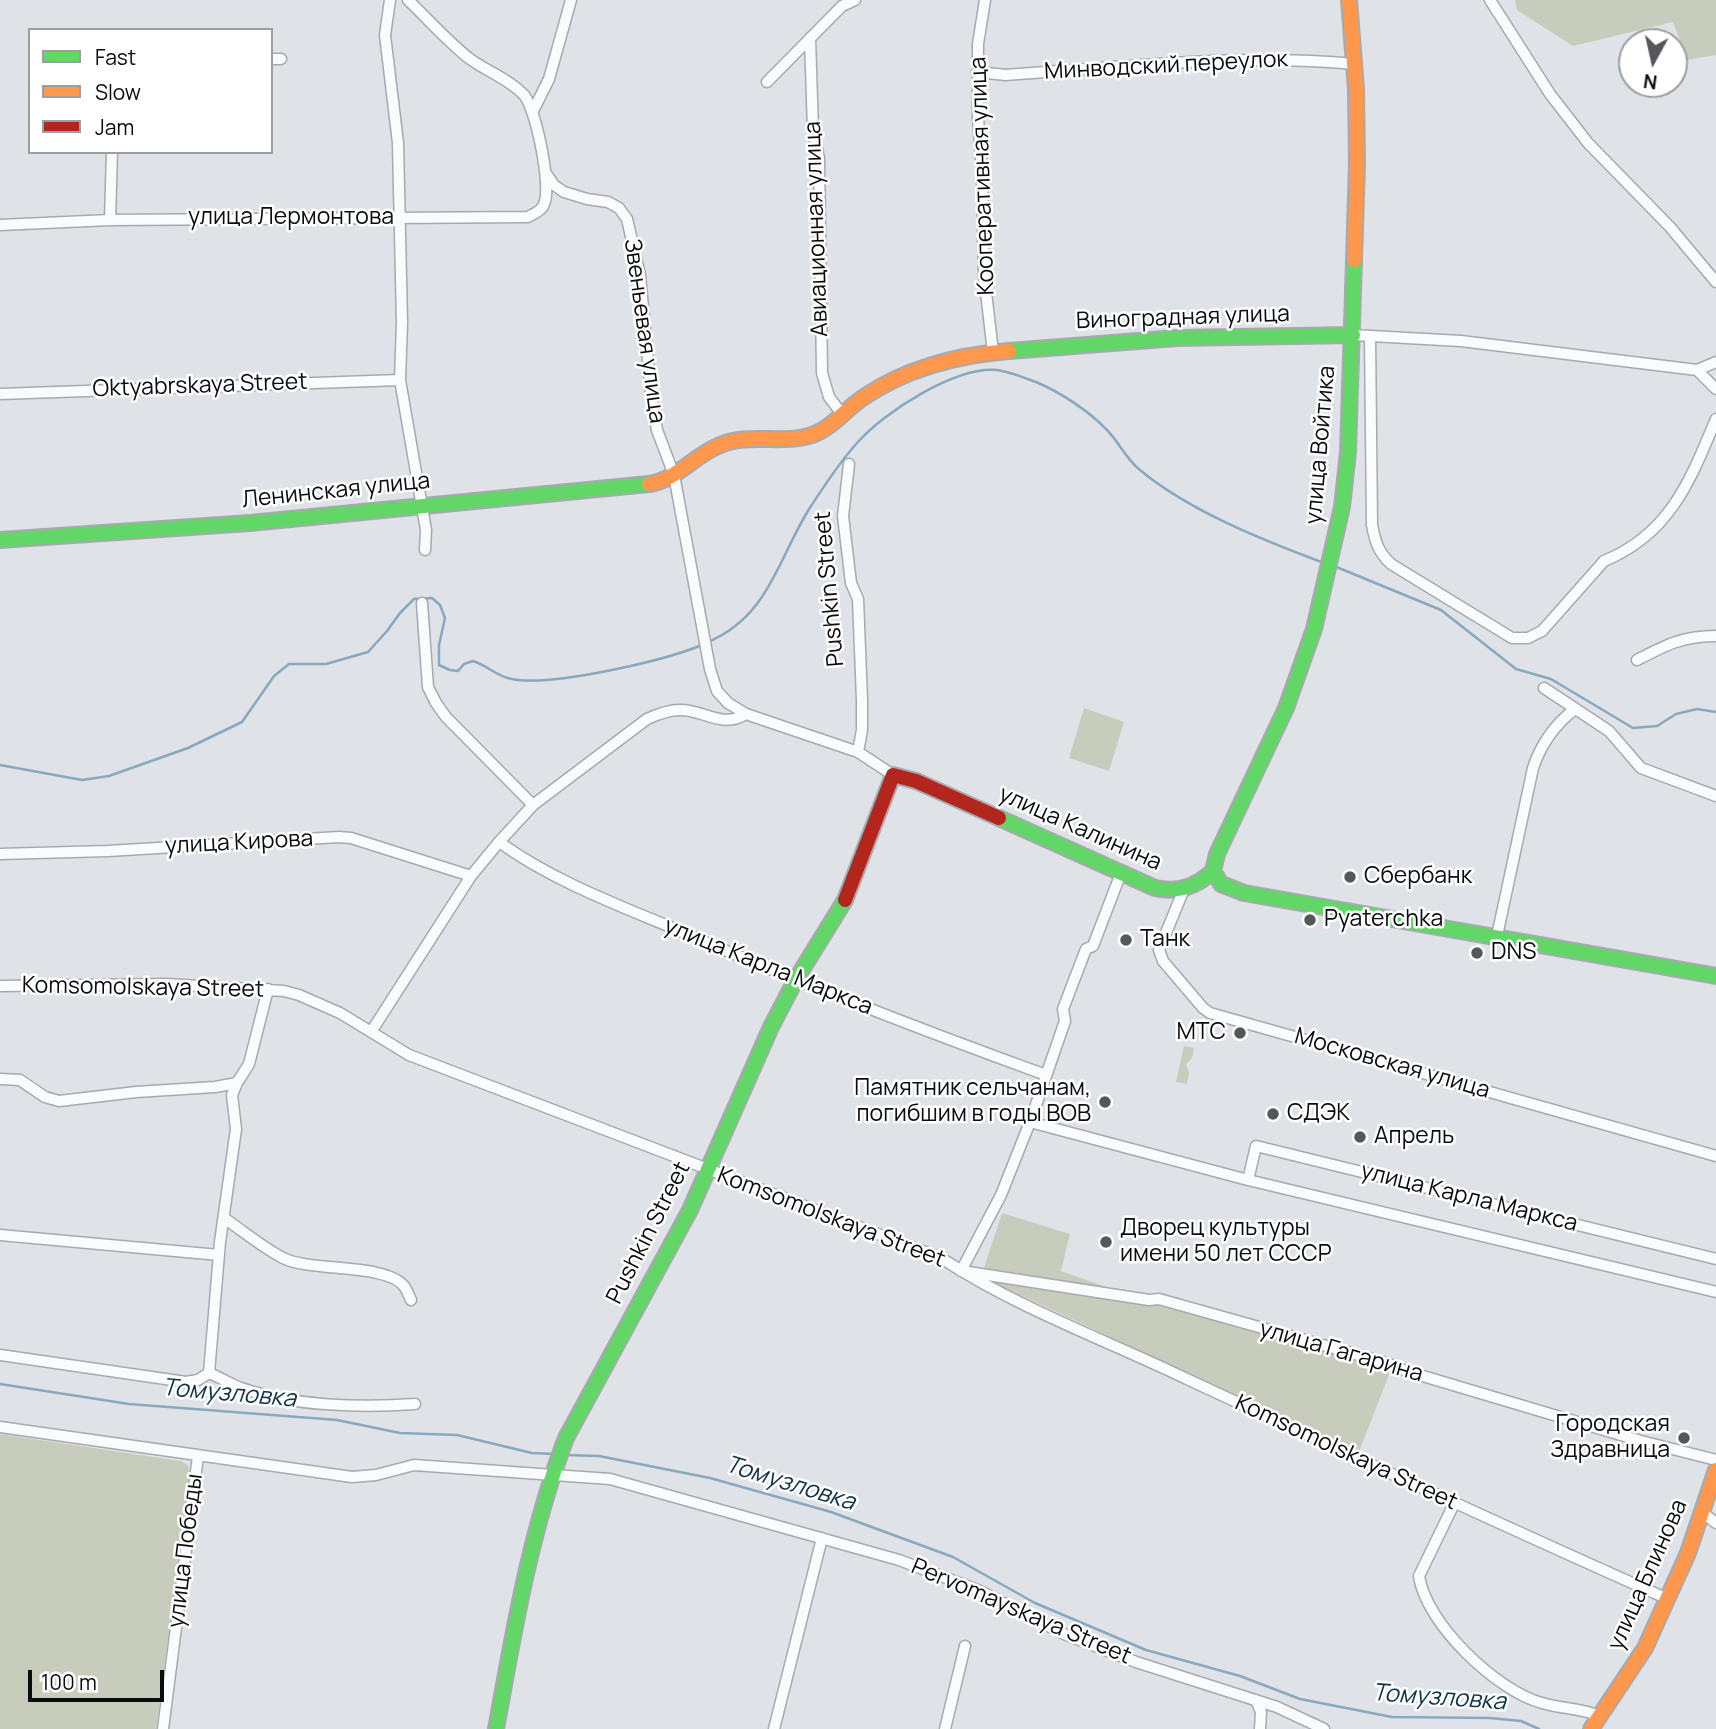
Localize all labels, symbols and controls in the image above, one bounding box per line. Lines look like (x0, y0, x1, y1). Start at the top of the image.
legend (28, 28, 273, 154)
north arrow (1618, 28, 1688, 98)
text: Fast (95, 43, 136, 71)
street label: Минводский переулок (1043, 46, 1289, 86)
street label: Кооперативная улица (965, 56, 1001, 296)
text: N (1642, 68, 1659, 96)
text: Slow (95, 78, 141, 106)
text: Jam (95, 113, 134, 141)
street label: Авиационная улица (799, 121, 835, 337)
street label: улица Лермонтова (188, 204, 394, 232)
street label: Звеньевая улица (617, 237, 671, 425)
street label: Виноградная улица (1076, 300, 1290, 336)
street label: улица Войтика (1300, 364, 1342, 526)
street label: Oktyabrskaya Street (92, 368, 308, 404)
street label: Ленинская улица (241, 467, 431, 515)
street label: Pushkin Street (809, 510, 851, 668)
street label: улица Калинина (994, 781, 1166, 877)
street label: улица Кирова (164, 825, 314, 861)
place label: Сбербанк (1364, 863, 1472, 891)
marker: Сбербанк (1342, 869, 1358, 885)
place label: Pyaterchka (1324, 906, 1443, 934)
marker: Pyaterchka (1302, 912, 1318, 928)
street label: улица Карла Маркса (660, 913, 876, 1021)
place label: Танк (1140, 926, 1190, 954)
marker: Танк (1118, 932, 1134, 948)
place label: DNS (1491, 939, 1536, 967)
marker: DNS (1469, 945, 1485, 961)
street label: Komsomolskaya Street (22, 972, 264, 1004)
place label: МТС (1176, 1019, 1226, 1047)
street label: Московская улица (1291, 1023, 1493, 1105)
marker: МТС (1232, 1025, 1248, 1041)
place label: Памятник сельчанам, погибшим в годы ВОВ (854, 1075, 1091, 1129)
marker: Памятник сельчанам, погибшим в годы ВОВ (1097, 1094, 1113, 1110)
place label: СДЭК (1287, 1100, 1350, 1128)
marker: СДЭК (1265, 1106, 1281, 1122)
place label: Апрель (1374, 1123, 1454, 1151)
marker: Апрель (1352, 1129, 1368, 1145)
street label: Pushkin Street (601, 1157, 697, 1309)
street label: улица Карла Маркса (1358, 1158, 1580, 1238)
street label: Komsomolskaya Street (713, 1162, 949, 1274)
place label: Дворец культуры имени 50 лет СССР (1120, 1215, 1332, 1269)
marker: Дворец культуры имени 50 лет СССР (1098, 1234, 1114, 1250)
street label: улица Гагарина (1256, 1315, 1426, 1389)
water label: Томузловка (161, 1374, 297, 1414)
street label: Komsomolskaya Street (1230, 1389, 1462, 1517)
place label: Городская Здравница (1550, 1411, 1670, 1465)
marker: Городская Здравница (1676, 1430, 1692, 1446)
water label: Томузловка (722, 1451, 858, 1517)
street label: улица Победы (163, 1472, 209, 1630)
street label: улица Блинова (1602, 1495, 1694, 1655)
street label: Pervomayskaya Street (907, 1553, 1135, 1671)
scale bar (32, 1656, 168, 1700)
text: 100 m (41, 1668, 97, 1696)
water label: Томузловка (1371, 1679, 1507, 1717)

